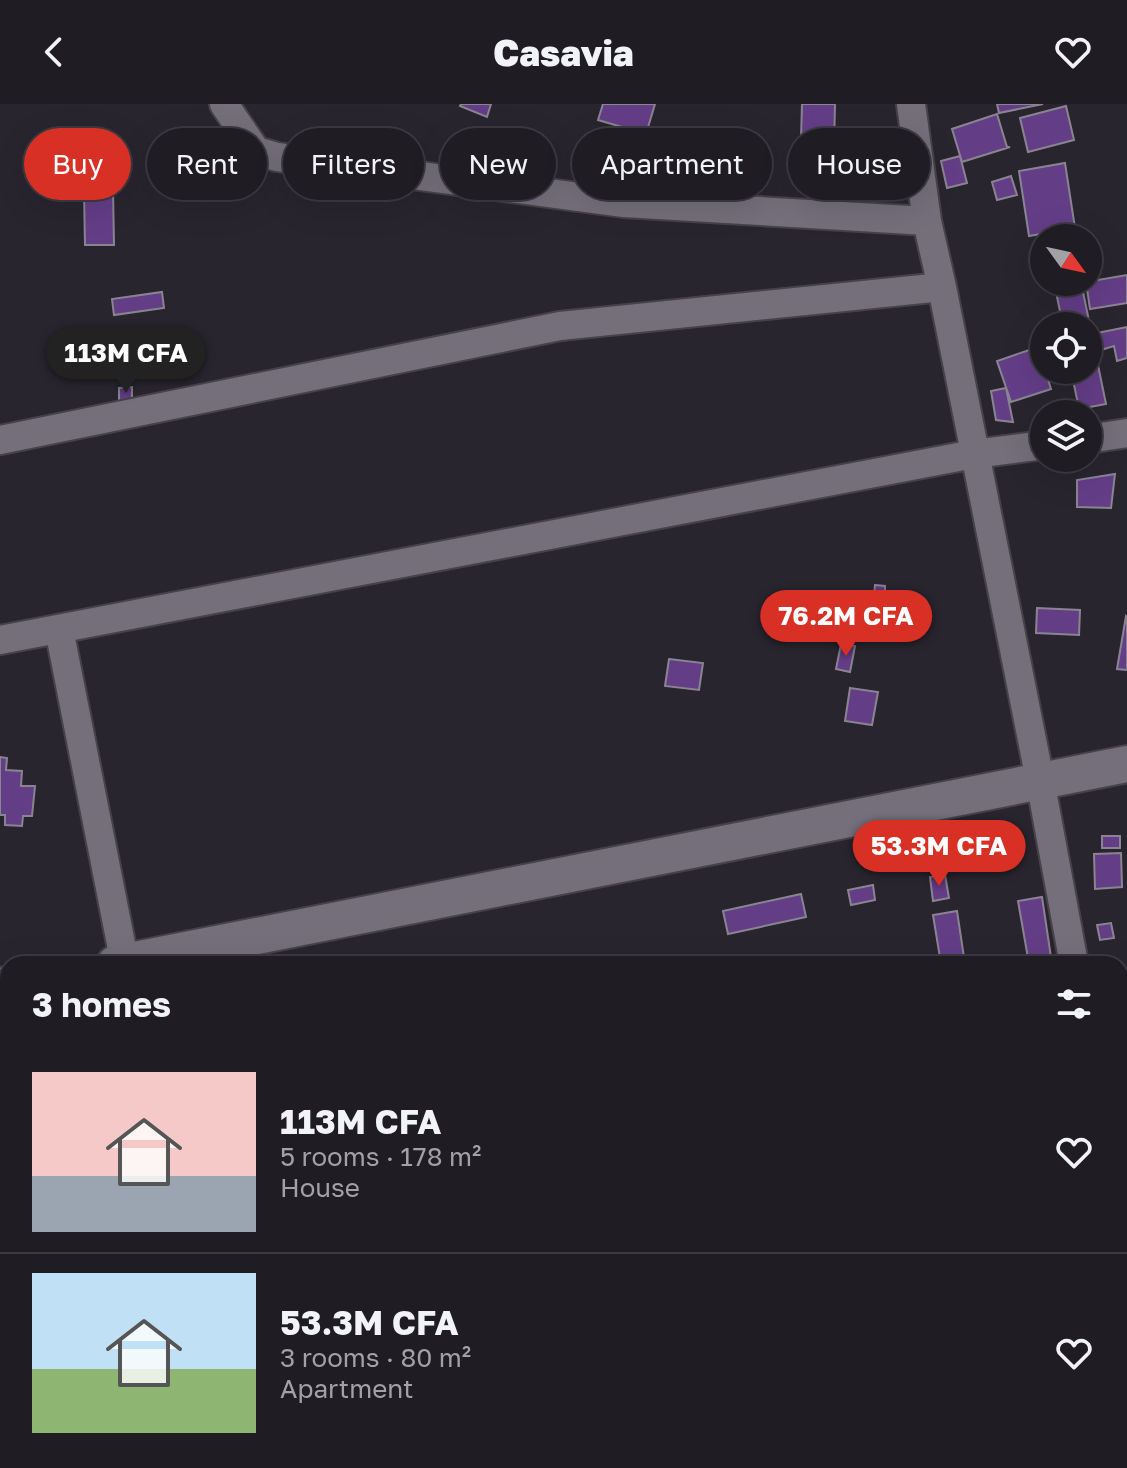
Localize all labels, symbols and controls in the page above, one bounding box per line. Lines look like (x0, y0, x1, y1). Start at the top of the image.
icon: back (32, 30, 76, 74)
icon: heart (1051, 30, 1095, 74)
text: Casavia (493, 31, 634, 74)
chip: Buy (24, 128, 131, 200)
chip: Rent (147, 128, 267, 200)
chip: Filters (283, 128, 424, 200)
chip: New (440, 128, 556, 200)
chip: Apartment (572, 128, 772, 200)
chip: House (788, 128, 930, 200)
north arrow (1030, 224, 1102, 296)
map controls (1030, 224, 1102, 472)
button: locate (1030, 312, 1102, 384)
pin: 113M CFA (43, 327, 209, 395)
text: 113M CFA (64, 337, 188, 368)
button: layers (1030, 400, 1102, 472)
pin: 76.2M CFA (754, 590, 938, 658)
text: 76.2M CFA (778, 600, 914, 631)
pin: 53.3M CFA (847, 820, 1031, 888)
text: 53.3M CFA (871, 830, 1007, 861)
icon: filters (1052, 982, 1096, 1026)
text: 3 homes (32, 984, 171, 1024)
text: 113M CFA (280, 1101, 441, 1141)
icon: home (96, 1104, 192, 1200)
icon: heart (1052, 1130, 1096, 1174)
text: 5 rooms · 178 m² (280, 1141, 481, 1172)
text: House (280, 1172, 360, 1203)
text: 53.3M CFA (280, 1302, 459, 1342)
icon: home (96, 1305, 192, 1401)
icon: heart (1052, 1331, 1096, 1375)
text: 3 rooms · 80 m² (280, 1342, 471, 1373)
text: Apartment (280, 1373, 413, 1404)

